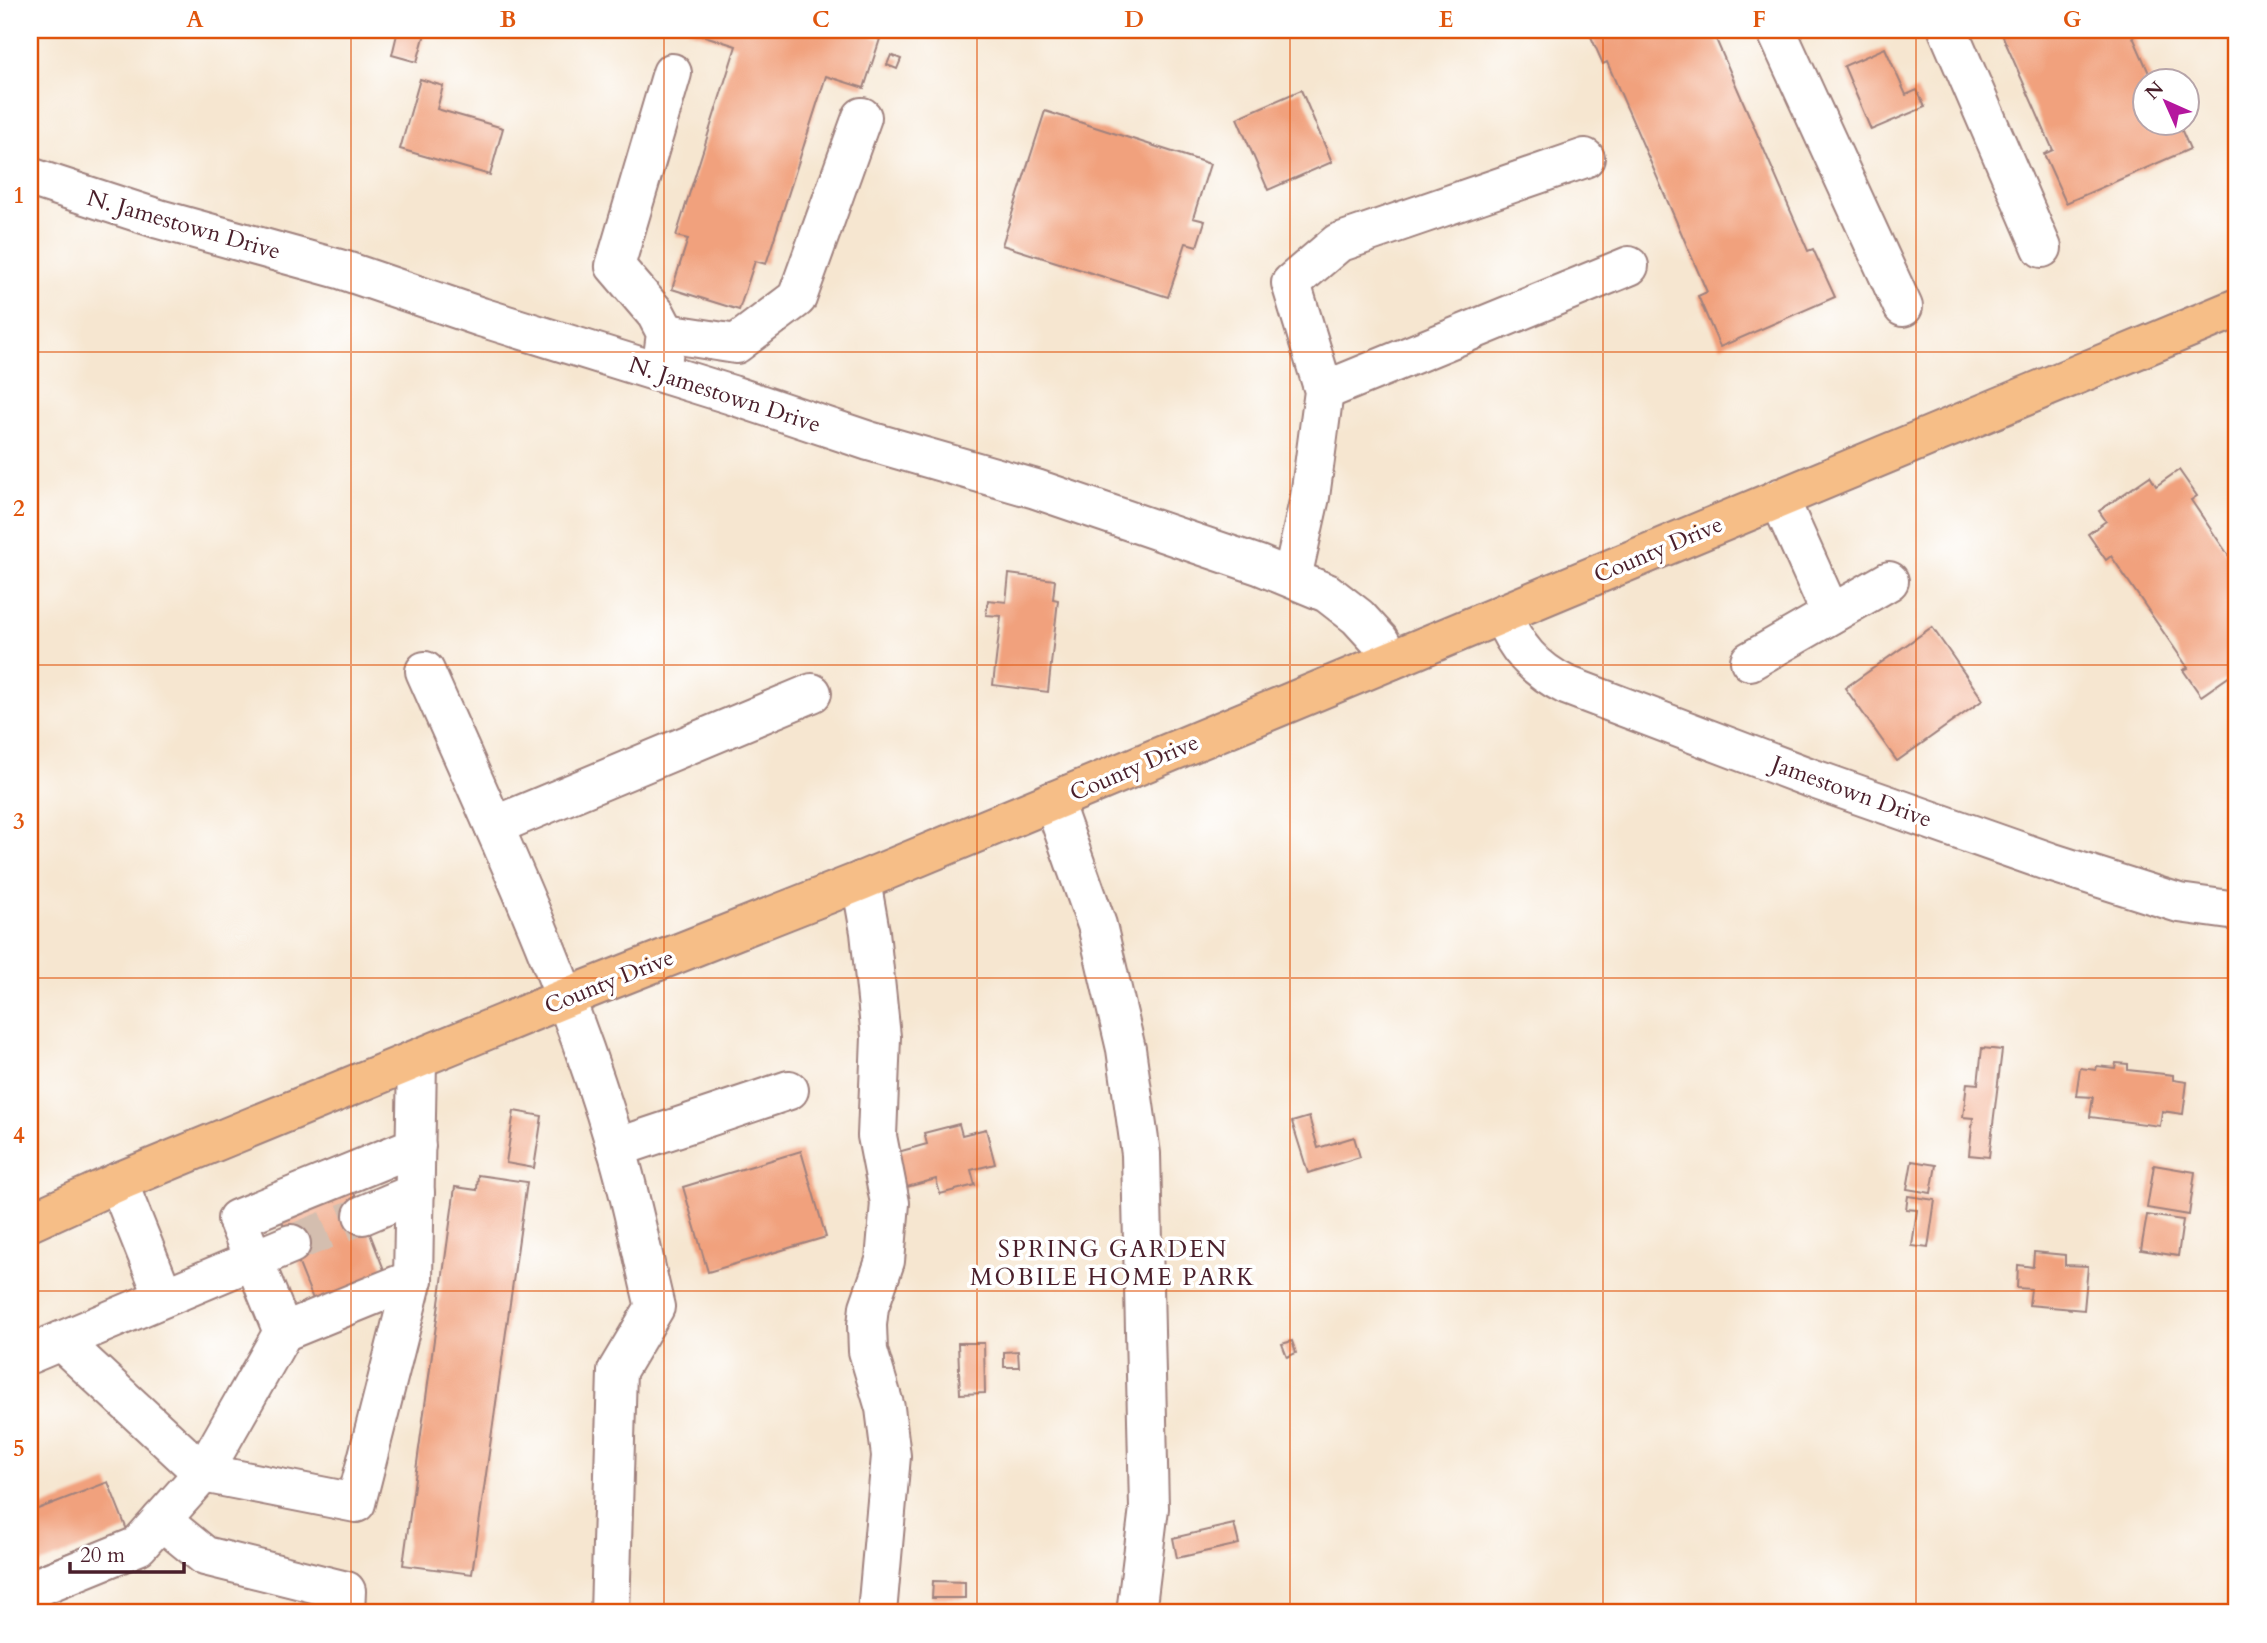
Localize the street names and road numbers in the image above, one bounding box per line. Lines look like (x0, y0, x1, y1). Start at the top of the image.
street label: N. Jamestown Drive (83, 182, 284, 267)
street label: N. Jamestown Drive (625, 349, 825, 440)
street label: County Drive (1589, 508, 1727, 590)
street label: County Drive (1065, 726, 1203, 808)
street label: Jamestown Drive (1765, 747, 1936, 835)
street label: County Drive (540, 941, 678, 1021)

